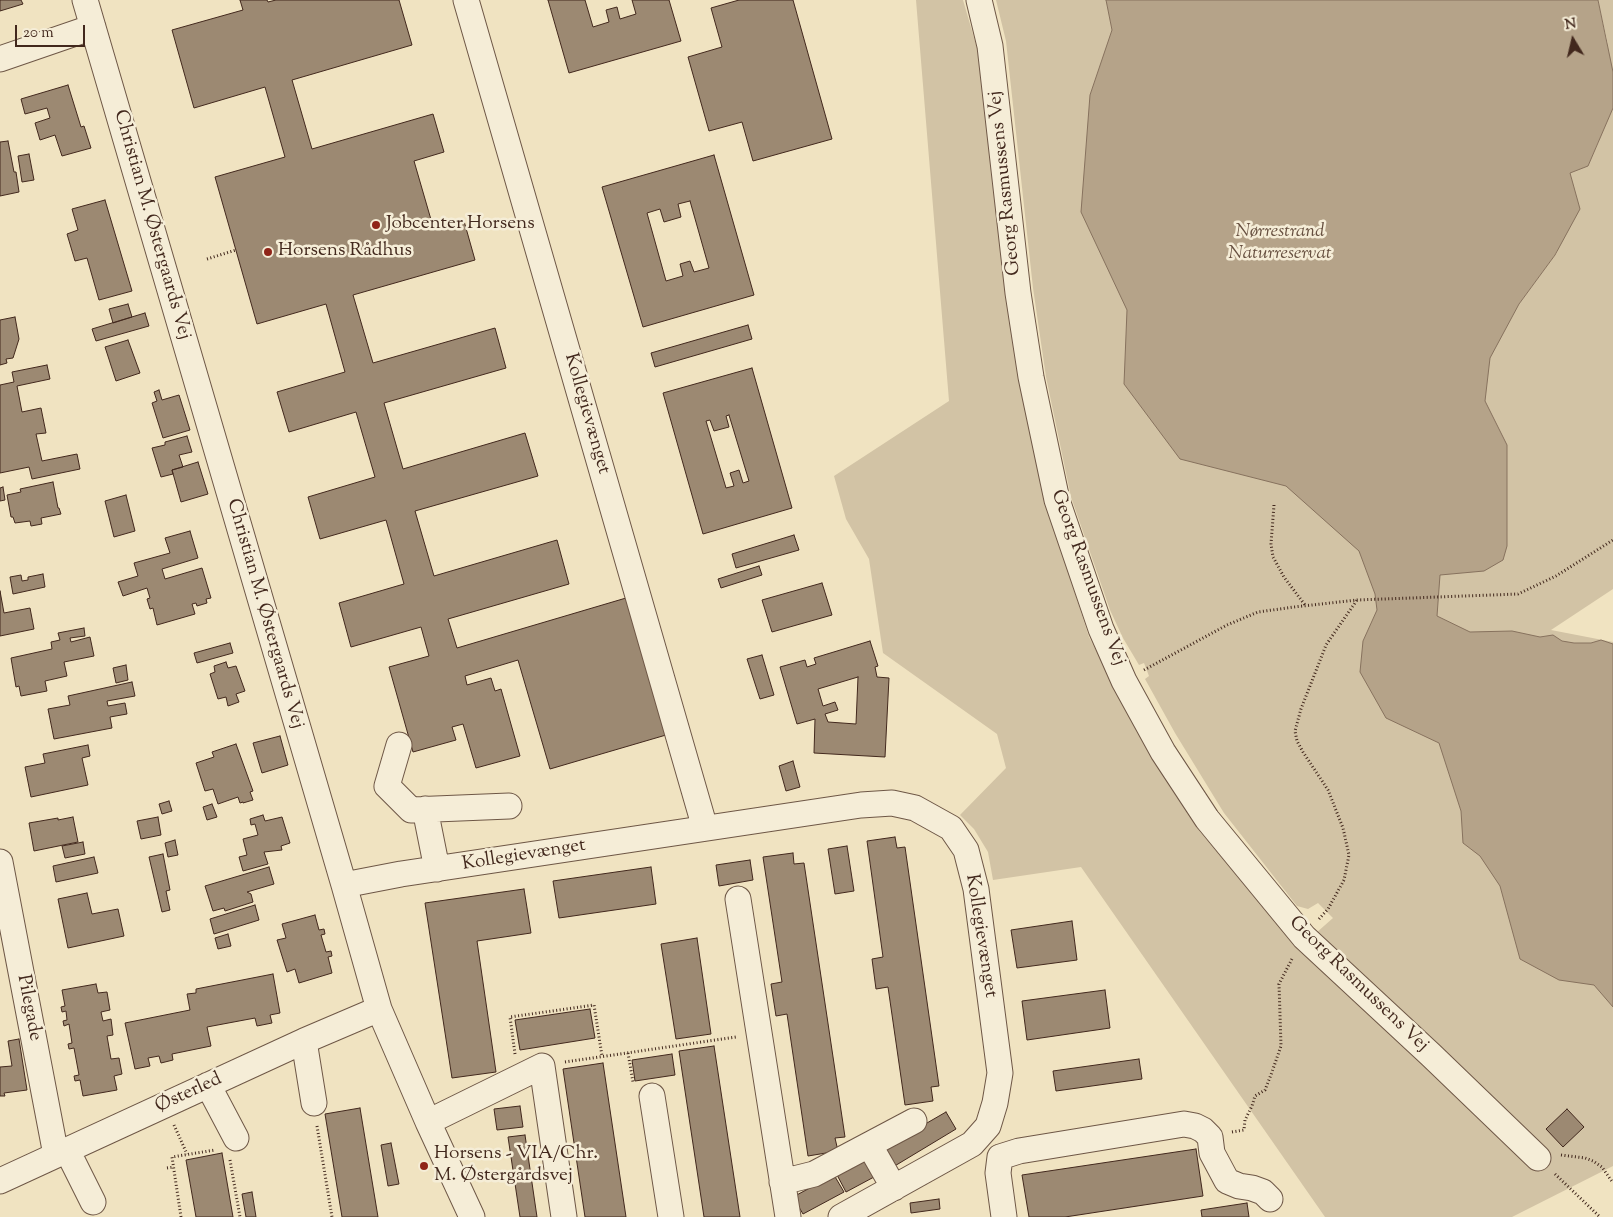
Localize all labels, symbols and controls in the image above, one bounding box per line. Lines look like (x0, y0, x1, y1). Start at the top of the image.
text: N (1564, 14, 1578, 36)
scale bar (18, 15, 88, 47)
north arrow (1548, 15, 1598, 65)
text: 20 m (23, 23, 54, 44)
street label: Georg Rasmussens Vej (985, 90, 1027, 276)
street label: Christian M. Østergaards Vej (107, 107, 195, 343)
place label: Jobcenter Horsens (386, 214, 535, 236)
marker: Jobcenter Horsens (370, 219, 382, 231)
park label: Nørrestrand Naturreservat (1228, 222, 1332, 266)
place label: Horsens Rådhus (278, 241, 412, 263)
marker: Horsens Rådhus (262, 246, 274, 258)
street label: Kollegievænget (558, 351, 614, 477)
street label: Georg Rasmussens Vej (1045, 487, 1129, 669)
street label: Christian M. Østergaards Vej (220, 496, 308, 732)
street label: Kollegievænget (461, 835, 587, 877)
street label: Kollegievænget (959, 873, 1001, 999)
street label: Georg Rasmussens Vej (1283, 912, 1433, 1058)
street label: Pilegade (10, 973, 46, 1043)
street label: Østerled (152, 1069, 226, 1119)
place label: Horsens - VIA/Chr. M. Østergårdsvej (434, 1144, 598, 1188)
marker: Horsens - VIA/Chr. M. Østergårdsvej (418, 1160, 430, 1172)

